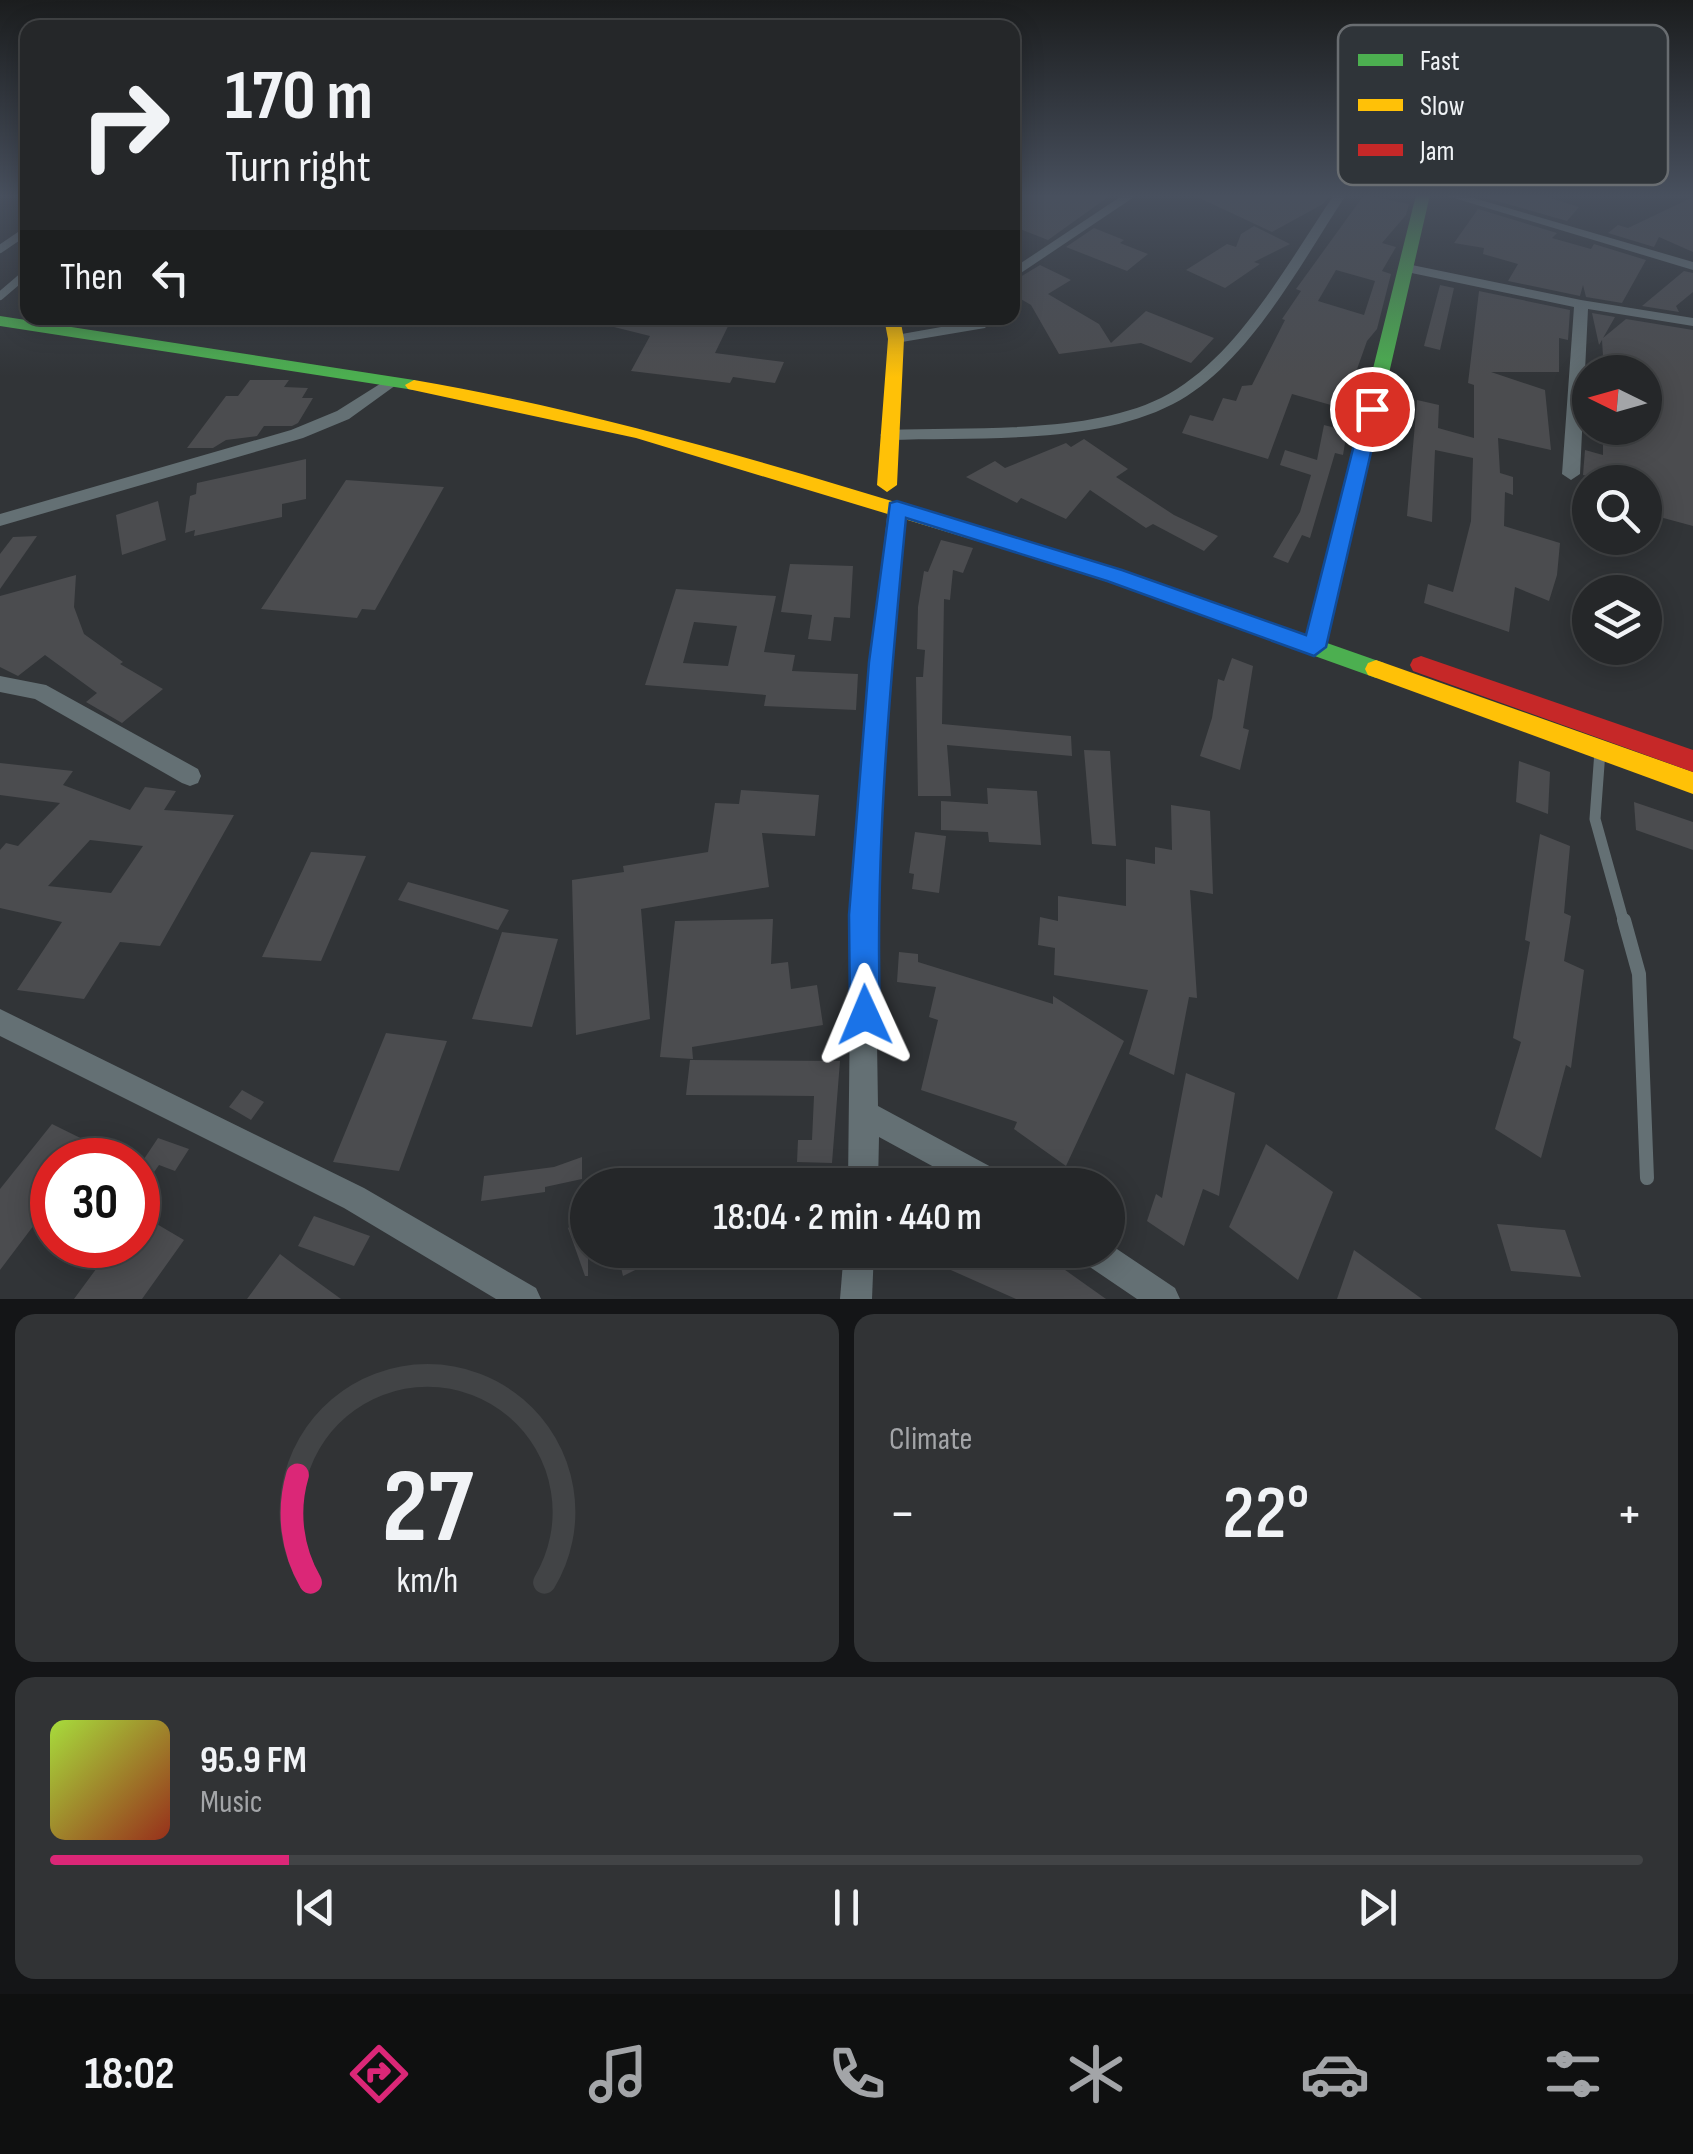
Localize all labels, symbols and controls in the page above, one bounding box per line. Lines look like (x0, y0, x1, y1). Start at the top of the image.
legend (1338, 25, 1668, 185)
text: Fast (1420, 45, 1459, 78)
text: 170 m (225, 55, 373, 139)
icon: right (60, 60, 190, 190)
text: Slow (1420, 90, 1465, 123)
text: Jam (1419, 135, 1455, 168)
text: Turn right (225, 140, 371, 195)
icon: left (143, 250, 198, 305)
text: Then (60, 255, 123, 300)
north arrow (1572, 355, 1662, 445)
map controls (1572, 355, 1662, 665)
pin (1330, 367, 1415, 452)
icon: arrive (1345, 382, 1400, 437)
button: search (1572, 465, 1662, 555)
button: layers (1572, 575, 1662, 665)
position arrow (813, 963, 917, 1067)
speed limit sign: 30 (30, 1138, 160, 1268)
text: 18:04 · 2 min · 440 m (713, 1195, 982, 1240)
text: Climate (889, 1420, 972, 1459)
text: 27 (382, 1446, 473, 1571)
text: 22° (1222, 1469, 1310, 1560)
text: − (889, 1481, 916, 1548)
text: + (1616, 1481, 1643, 1548)
text: km/h (396, 1560, 458, 1603)
text: 95.9 FM (200, 1738, 307, 1783)
text: Music (200, 1783, 263, 1822)
icon: previous (288, 1880, 343, 1935)
icon: pause (819, 1880, 874, 1935)
icon: next (1350, 1880, 1405, 1935)
icon: directions (344, 2039, 414, 2109)
icon: music (583, 2039, 653, 2109)
icon: phone (822, 2039, 892, 2109)
icon: climate (1061, 2039, 1131, 2109)
icon: car (1300, 2039, 1370, 2109)
icon: filters (1538, 2039, 1608, 2109)
text: 18:02 (84, 2047, 175, 2102)

